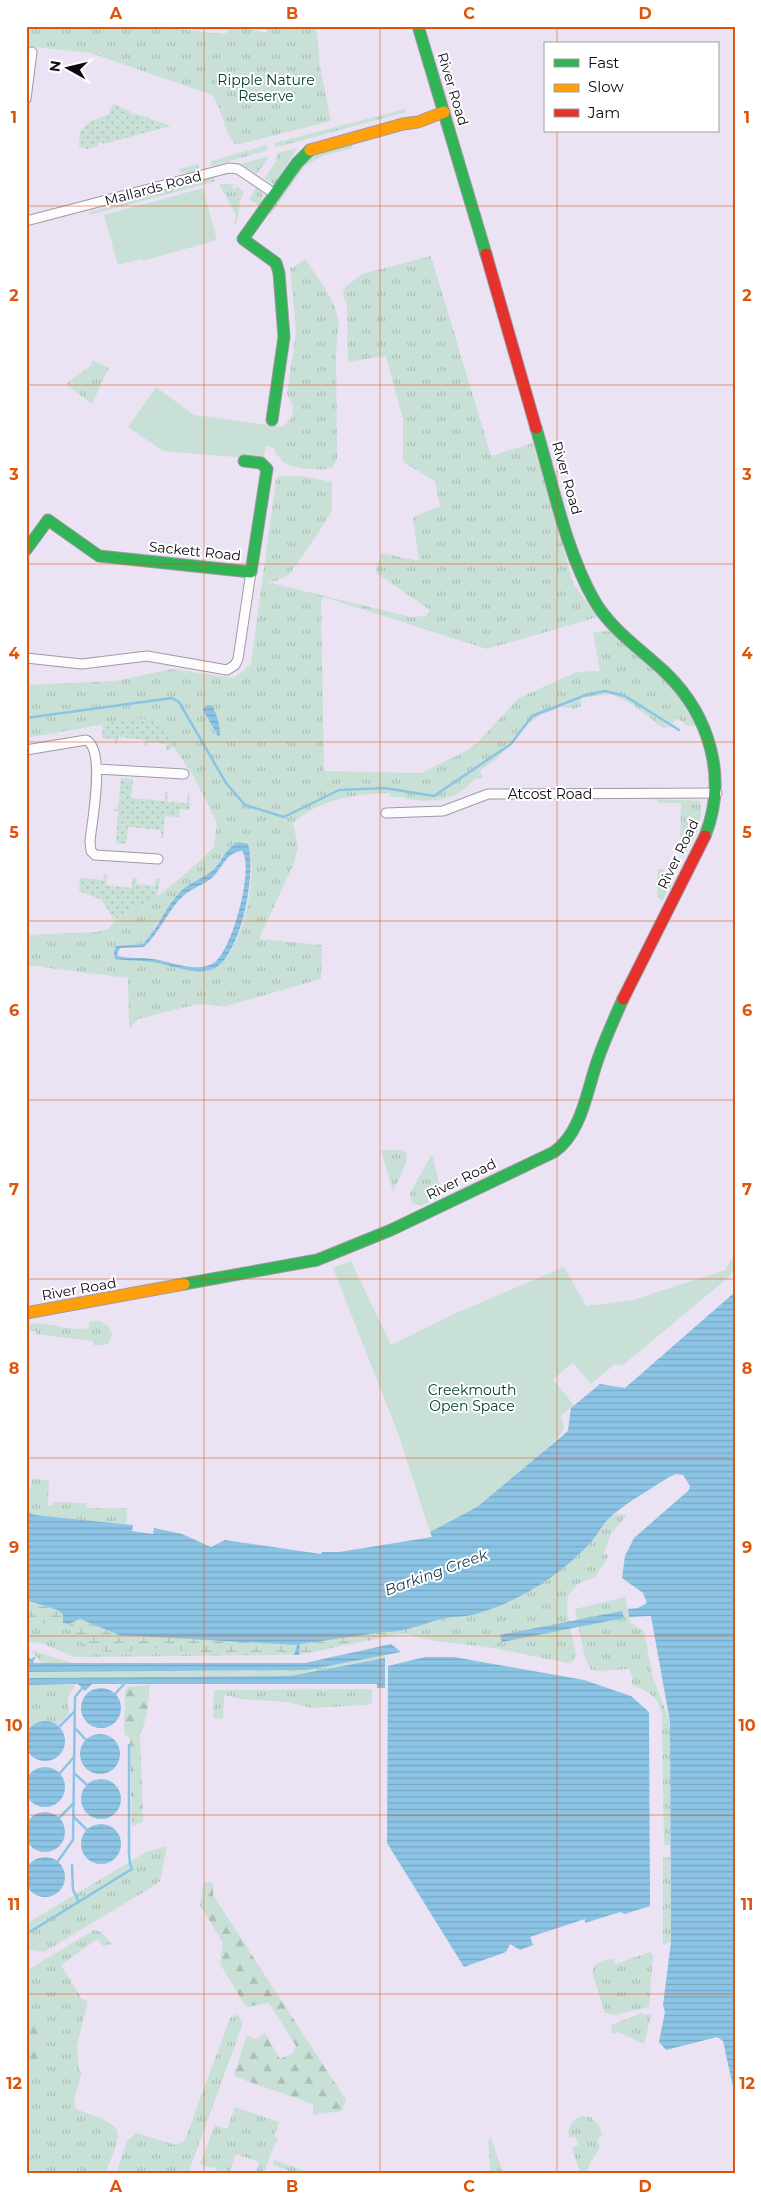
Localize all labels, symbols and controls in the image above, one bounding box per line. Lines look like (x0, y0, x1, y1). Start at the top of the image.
text: A (109, 4, 123, 23)
text: B (286, 4, 298, 23)
text: C (463, 4, 475, 23)
text: D (638, 4, 652, 23)
north arrow (42, 42, 92, 92)
legend (544, 42, 718, 132)
street label: River Road (433, 50, 473, 128)
text: Fast (588, 53, 619, 72)
text: N (45, 59, 65, 73)
park label: Ripple Nature Reserve (217, 71, 315, 105)
text: Slow (588, 77, 624, 96)
text: Jam (587, 103, 620, 122)
text: 1 (11, 108, 17, 127)
text: 1 (744, 108, 750, 127)
street label: Mallards Road (103, 166, 203, 210)
text: 2 (9, 286, 19, 305)
text: 2 (742, 286, 752, 305)
street label: River Road (548, 439, 586, 517)
text: 3 (8, 465, 19, 484)
text: 3 (741, 465, 752, 484)
street label: Sackett Road (148, 537, 242, 565)
text: 4 (8, 644, 20, 663)
text: 4 (741, 644, 753, 663)
street label: Atcost Road (508, 785, 592, 803)
street label: River Road (653, 816, 703, 892)
text: 5 (9, 823, 19, 842)
text: 5 (742, 823, 752, 842)
text: 6 (9, 1001, 19, 1020)
text: 6 (742, 1001, 752, 1020)
street label: River Road (423, 1154, 499, 1204)
text: 7 (9, 1180, 19, 1199)
text: 7 (742, 1180, 752, 1199)
street label: River Road (40, 1274, 118, 1304)
text: 8 (9, 1359, 19, 1378)
text: 8 (742, 1359, 752, 1378)
park label: Creekmouth Open Space (428, 1381, 516, 1415)
text: 9 (9, 1538, 19, 1557)
text: 9 (742, 1538, 752, 1557)
water label: Barking Creek (382, 1544, 491, 1599)
text: 10 (5, 1716, 23, 1735)
text: 10 (738, 1716, 756, 1735)
text: 11 (8, 1895, 20, 1914)
text: 11 (741, 1895, 753, 1914)
text: 12 (6, 2074, 22, 2093)
text: 12 (739, 2074, 755, 2093)
text: A (109, 2177, 123, 2196)
text: B (286, 2177, 298, 2196)
text: C (463, 2177, 475, 2196)
text: D (638, 2177, 652, 2196)

